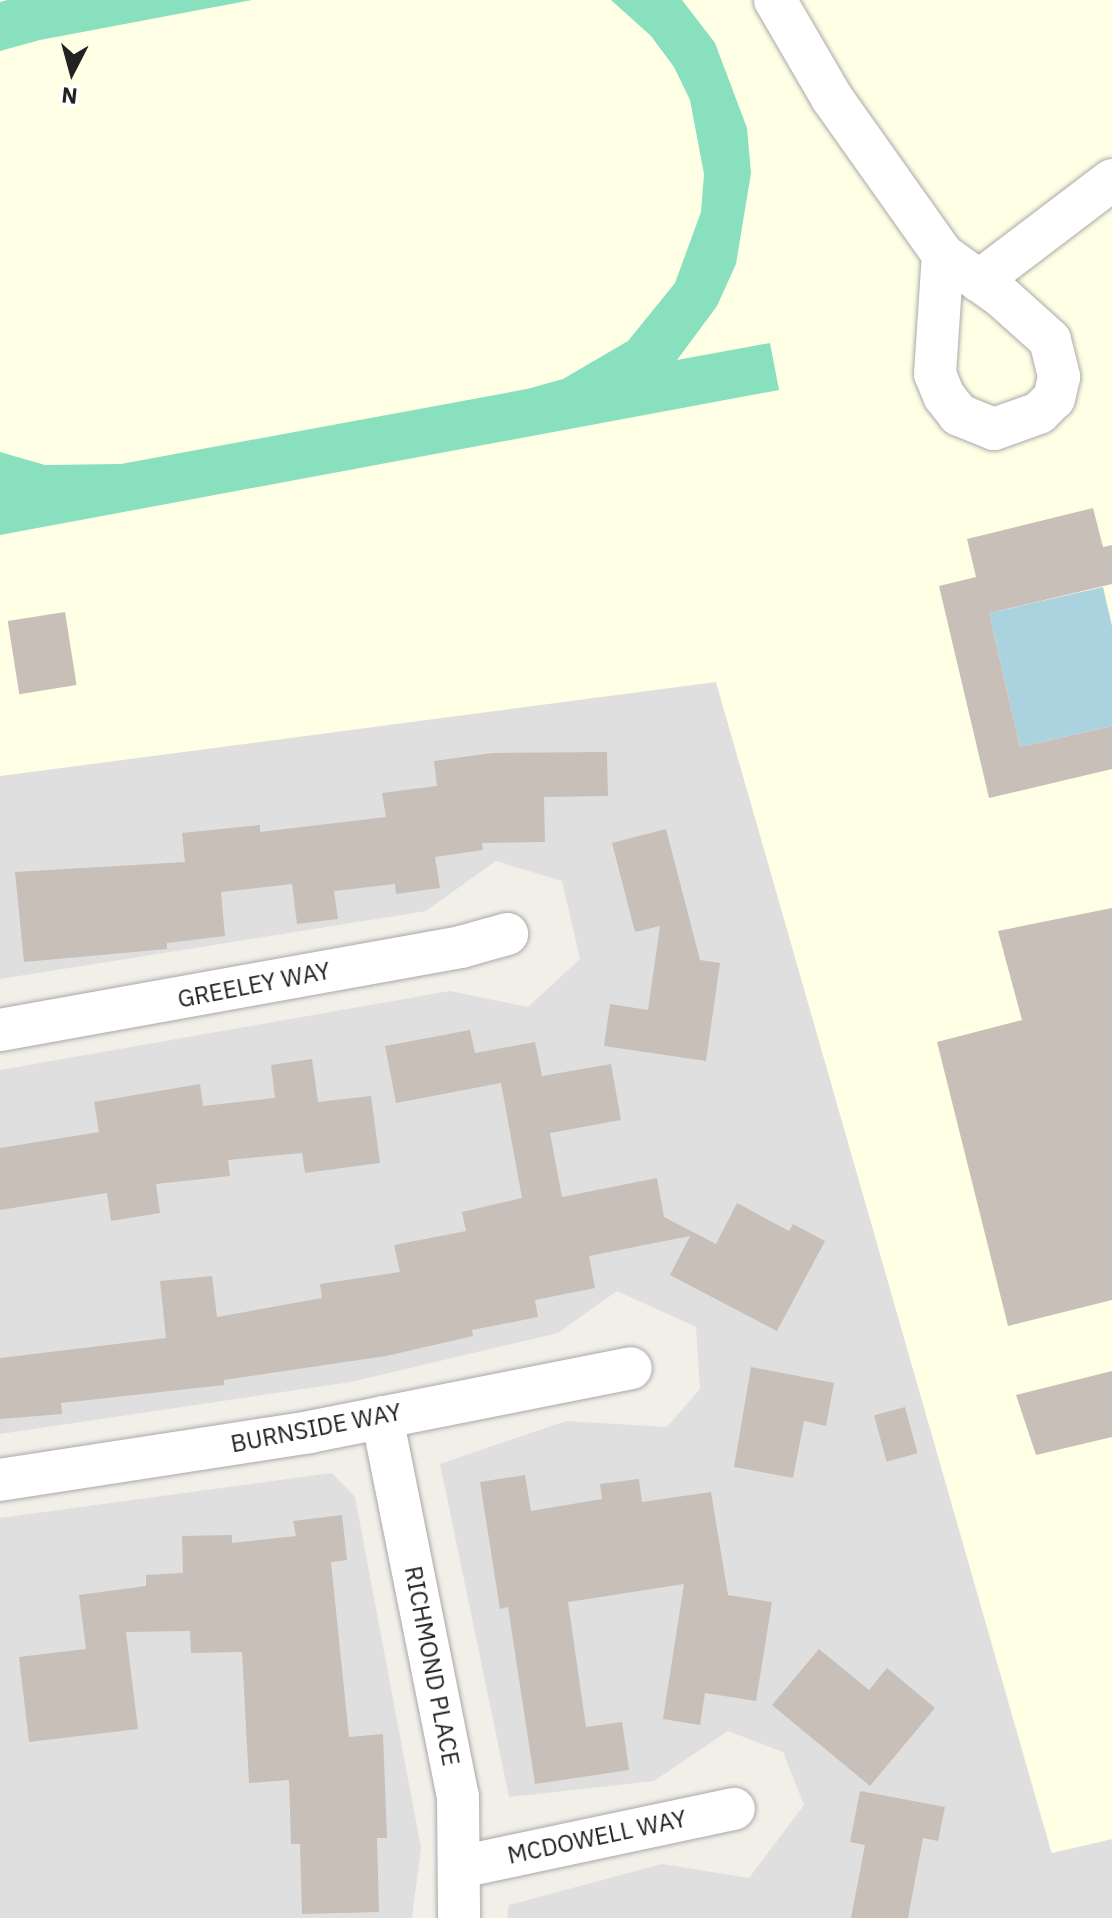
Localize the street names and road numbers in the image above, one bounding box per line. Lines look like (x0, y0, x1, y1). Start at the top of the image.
street label: GREELEY WAY (175, 956, 333, 1014)
street label: BURNSIDE WAY (228, 1397, 404, 1459)
street label: RICHMOND PLACE (398, 1564, 466, 1768)
street label: MCDOWELL WAY (505, 1804, 689, 1870)

